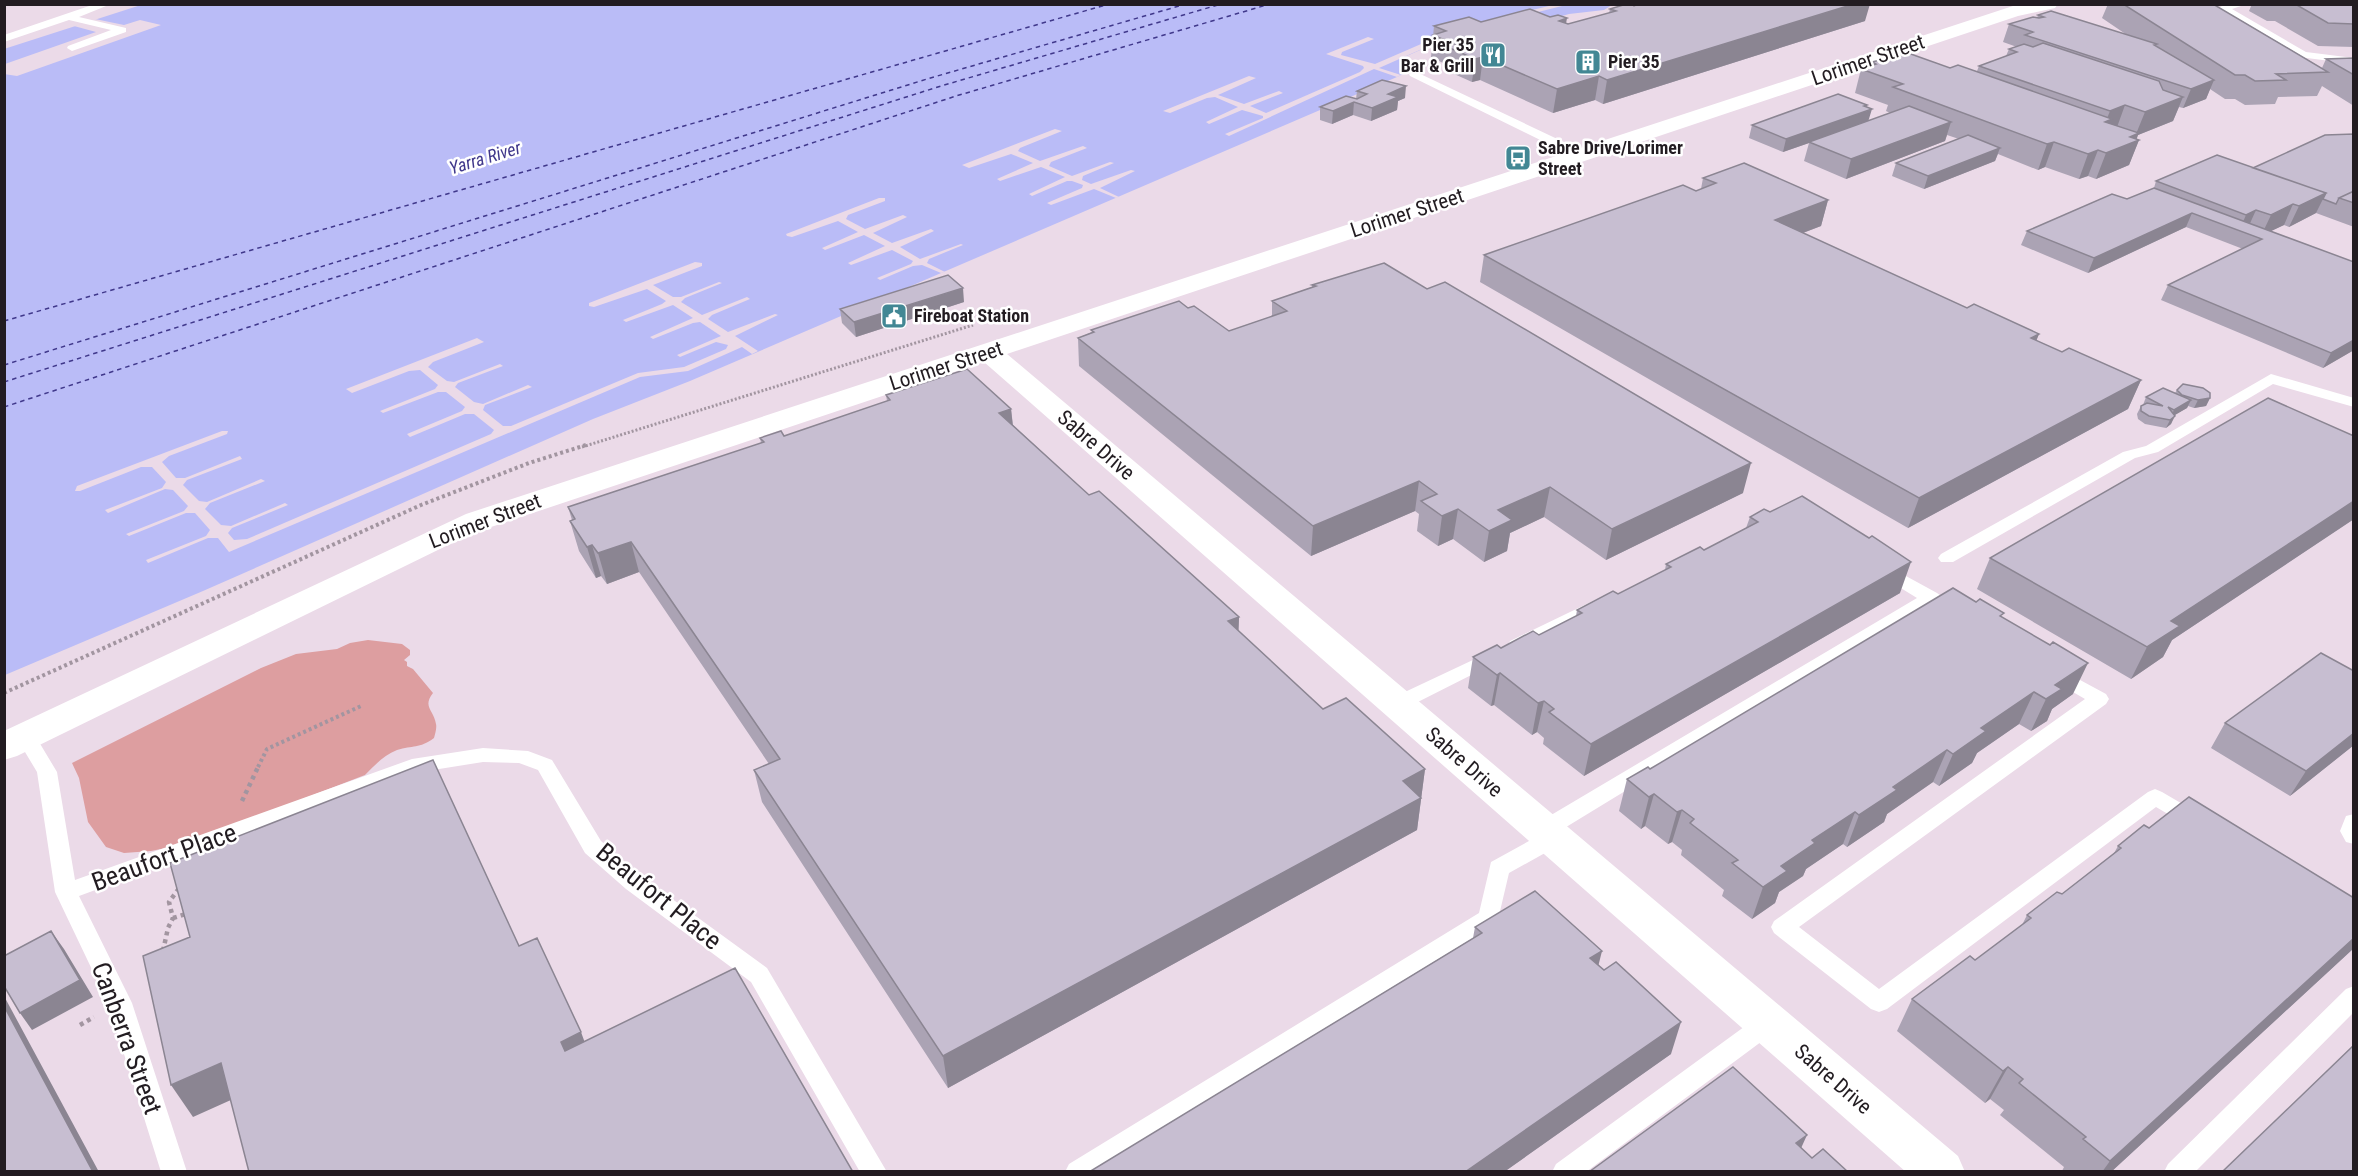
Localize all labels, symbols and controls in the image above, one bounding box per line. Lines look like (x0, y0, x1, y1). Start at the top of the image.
street label: Lorimer Street (1808, 29, 1928, 91)
place label: Pier 35 Bar & Grill (1401, 34, 1474, 76)
restaurant icon: Pier 35 Bar & Grill (1478, 40, 1508, 70)
building icon: Pier 35 (1573, 47, 1603, 77)
place label: Pier 35 (1608, 51, 1660, 72)
water label: Yarra River (447, 136, 524, 178)
place label: Sabre Drive/Lorimer Street (1538, 137, 1683, 179)
bus stop icon: Sabre Drive/Lorimer Street (1503, 143, 1533, 173)
street label: Lorimer Street (1347, 183, 1467, 243)
public building icon: Fireboat Station (879, 301, 909, 331)
place label: Fireboat Station (914, 305, 1029, 326)
street label: Lorimer Street (886, 336, 1006, 396)
street label: Sabre Drive (1053, 405, 1139, 485)
street label: Lorimer Street (426, 489, 544, 553)
street label: Sabre Drive (1421, 722, 1507, 802)
street label: Beaufort Place (87, 817, 241, 897)
street label: Beaufort Place (591, 837, 727, 955)
street label: Canberra Street (86, 958, 168, 1118)
street label: Sabre Drive (1790, 1039, 1876, 1119)

